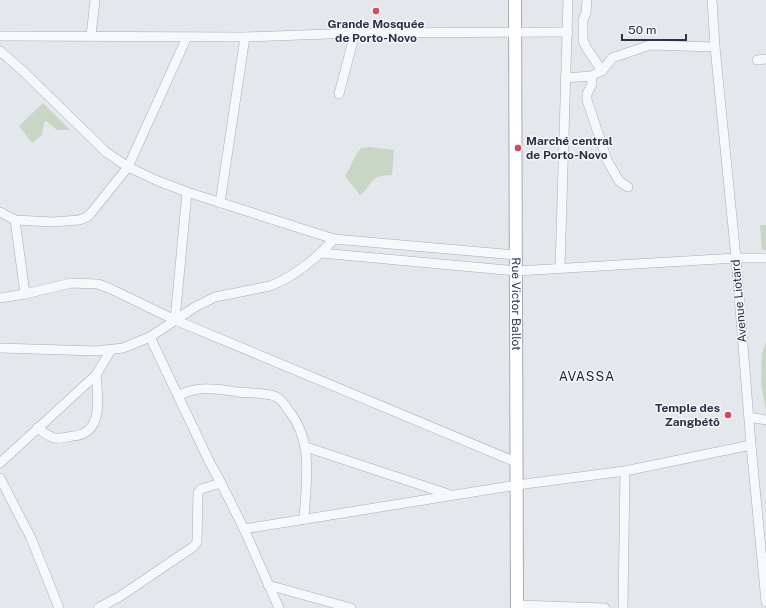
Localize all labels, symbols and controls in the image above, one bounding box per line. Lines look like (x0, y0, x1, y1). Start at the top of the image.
marker: Grande Mosquée de Porto-Novo (371, 6, 381, 16)
scale bar (622, 16, 686, 42)
place label: Grande Mosquée de Porto-Novo (327, 17, 425, 45)
text: 50 m (628, 23, 656, 37)
place label: Marché central de Porto-Novo (526, 134, 613, 162)
marker: Marché central de Porto-Novo (513, 143, 523, 153)
street label: Rue Victor Ballot (509, 257, 523, 351)
street label: Avenue Liotard (728, 259, 750, 343)
district label: AVASSA (559, 369, 615, 384)
place label: Temple des Zangbétô (655, 401, 720, 429)
marker: Temple des Zangbétô (723, 410, 733, 420)

